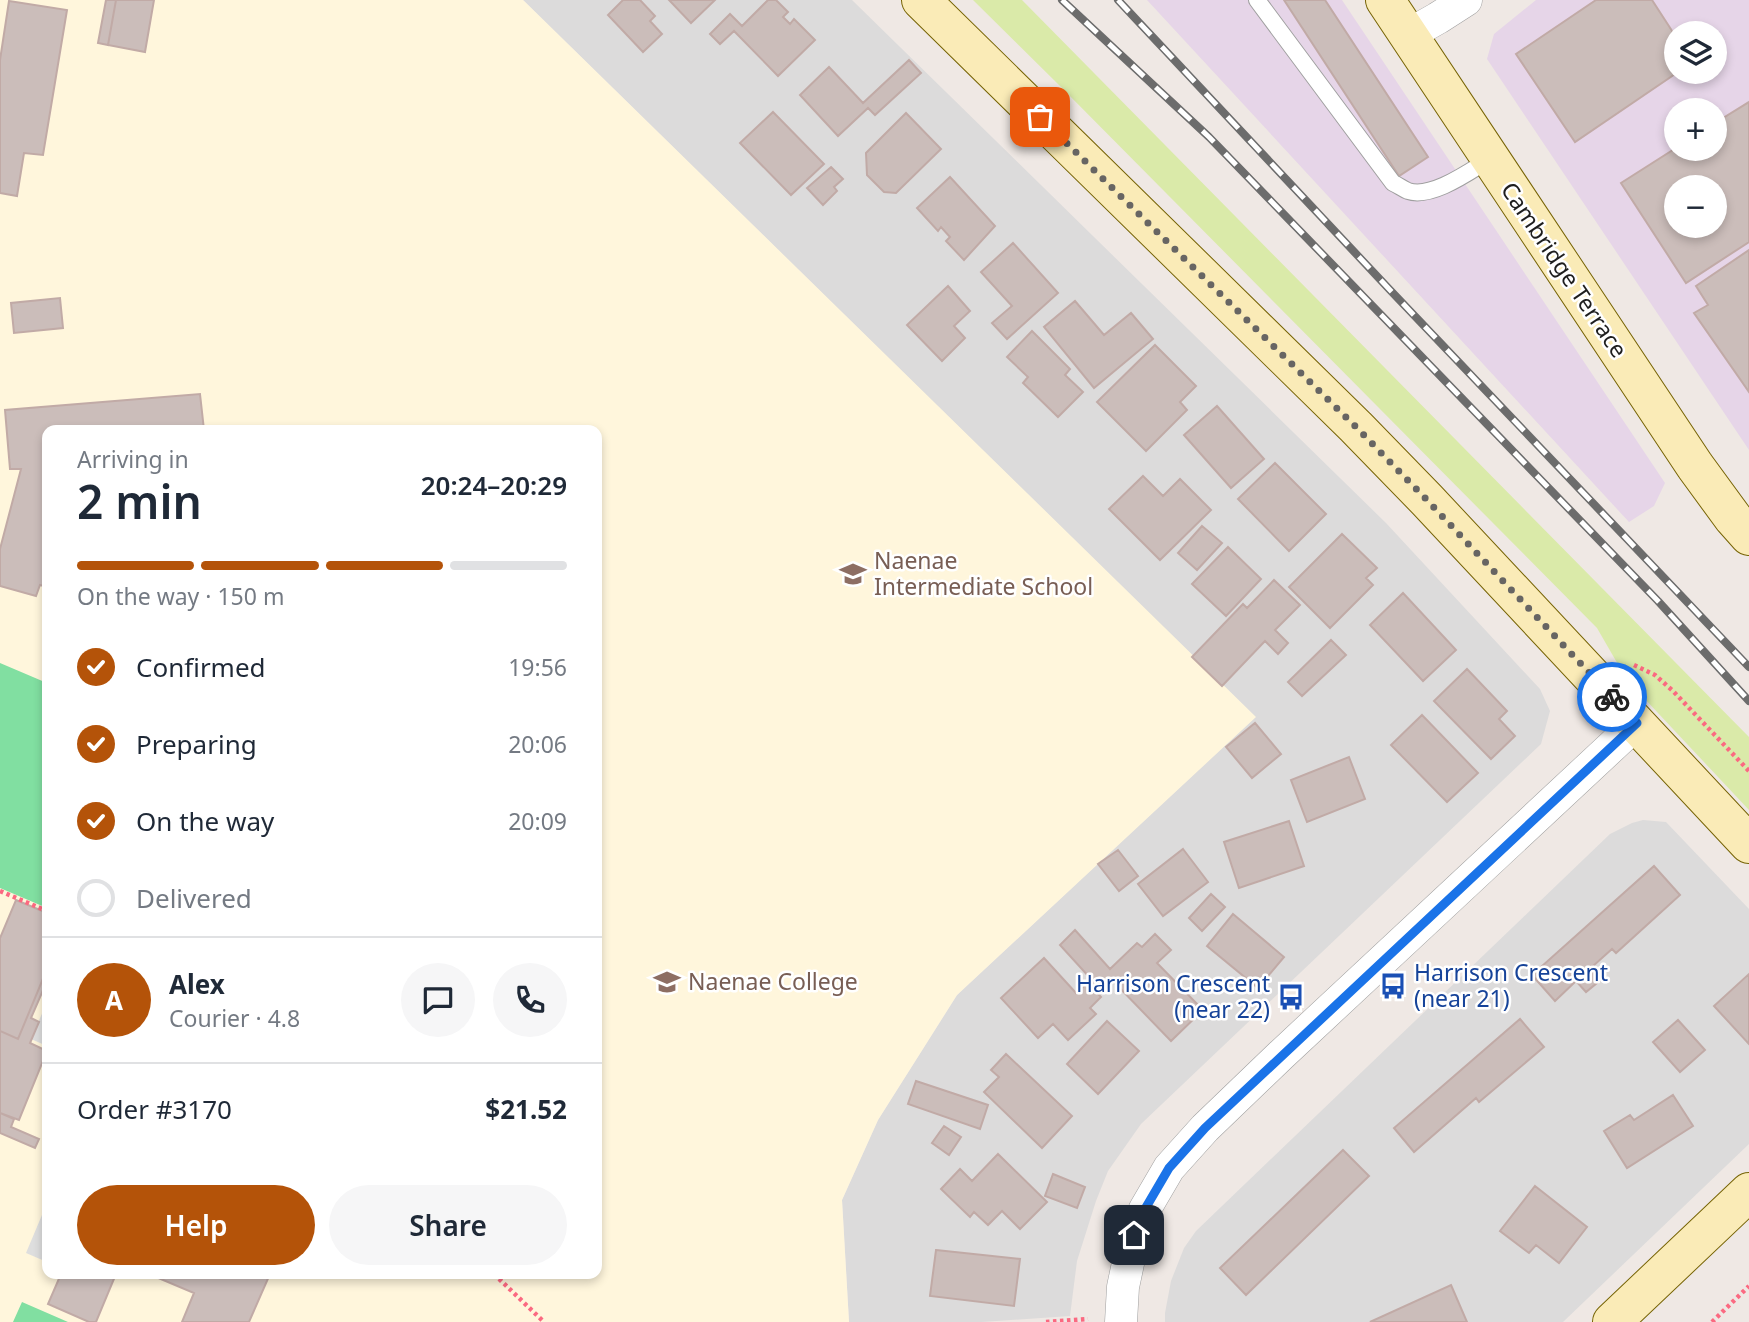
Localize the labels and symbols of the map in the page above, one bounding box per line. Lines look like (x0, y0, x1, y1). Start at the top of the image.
pin (1010, 87, 1070, 147)
street label: Cambridge Terrace (1494, 175, 1636, 364)
place label: Naenae Intermediate School (874, 544, 1093, 602)
school or university icon: Naenae Intermediate School (838, 559, 868, 589)
courier (1577, 662, 1647, 732)
place label: Harrison Crescent (near 21) (1414, 956, 1608, 1014)
place label: Naenae College (688, 965, 858, 997)
school or university icon: Naenae College (652, 967, 682, 997)
place label: Harrison Crescent (near 22) (1076, 967, 1270, 1025)
bus stop icon: Harrison Crescent (near 21) (1378, 971, 1408, 1001)
bus stop icon: Harrison Crescent (near 22) (1276, 982, 1306, 1012)
pin (1104, 1205, 1164, 1265)

